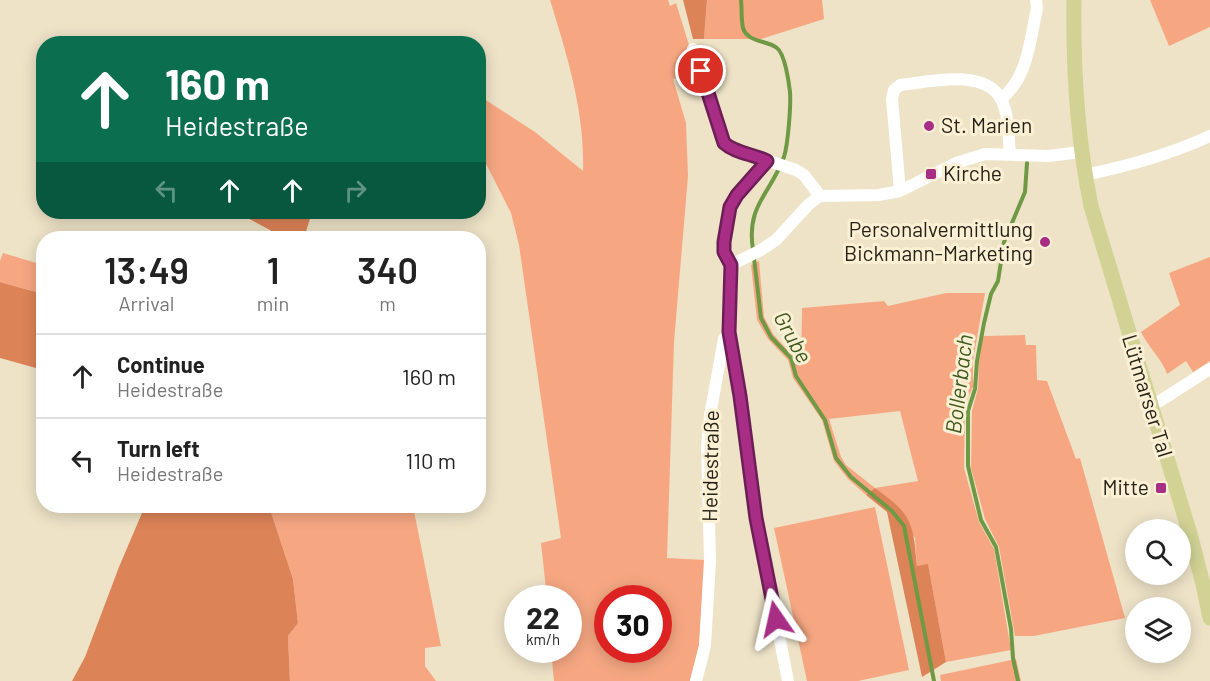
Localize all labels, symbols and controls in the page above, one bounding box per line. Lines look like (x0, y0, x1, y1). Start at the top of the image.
pin (675, 45, 726, 96)
icon: arrive (684, 54, 717, 87)
text: 160 m (165, 58, 270, 108)
icon: ahead (66, 60, 144, 138)
text: Heidestraße (165, 109, 309, 141)
place label: St. Marien (941, 112, 1032, 137)
marker: St. Marien (922, 119, 936, 133)
place label: Kirche (943, 160, 1002, 185)
marker: Kirche (924, 167, 938, 181)
icon: left (150, 174, 183, 207)
icon: ahead (213, 174, 246, 207)
icon: ahead (276, 174, 309, 207)
icon: right (339, 174, 372, 207)
place label: Personalvermittlung Bickmann-Marketing (844, 216, 1033, 265)
marker: Personalvermittlung Bickmann-Marketing (1038, 235, 1052, 249)
text: 13:49 (104, 248, 189, 291)
text: 1 (267, 248, 279, 291)
text: 340 (357, 248, 418, 291)
text: Arrival (118, 291, 174, 315)
text: min (257, 291, 289, 315)
text: m (379, 291, 396, 315)
water label: Grube (769, 306, 819, 367)
street label: Lütmarser Tal (1118, 331, 1179, 460)
water label: Bollerbach (939, 333, 977, 435)
text: Continue (117, 351, 205, 377)
icon: ahead (66, 360, 99, 393)
text: 160 m (402, 363, 456, 389)
text: Heidestraße (117, 377, 223, 401)
street label: Heidestraße (696, 410, 723, 522)
text: Turn left (117, 435, 200, 461)
icon: left (66, 444, 99, 477)
text: 110 m (406, 447, 456, 473)
text: Heidestraße (117, 461, 223, 485)
place label: Mitte (1102, 474, 1149, 499)
marker: Mitte (1154, 481, 1168, 495)
map controls (1125, 519, 1191, 663)
button: search (1125, 519, 1191, 585)
speed limit sign: 30 (594, 585, 672, 663)
position arrow (744, 587, 808, 651)
button: layers (1125, 597, 1191, 663)
text: 22 (526, 599, 560, 635)
text: km/h (526, 630, 560, 648)

